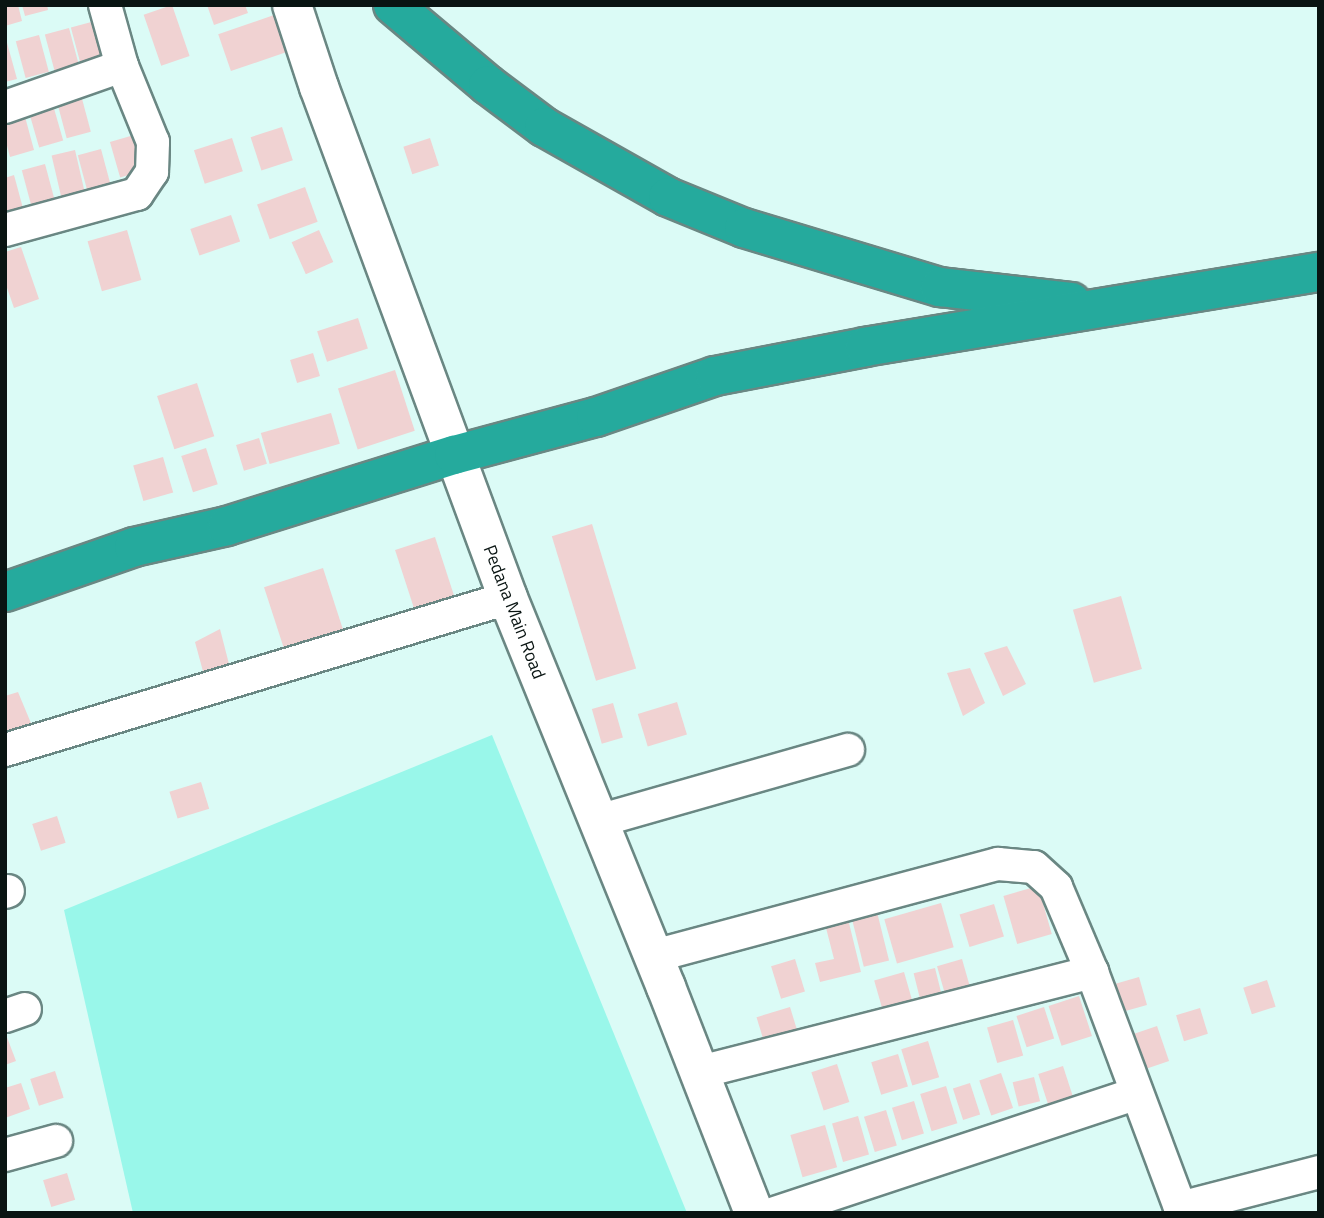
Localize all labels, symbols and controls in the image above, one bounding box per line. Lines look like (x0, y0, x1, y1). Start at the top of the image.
street label: Pedana Main Road (479, 542, 549, 682)

